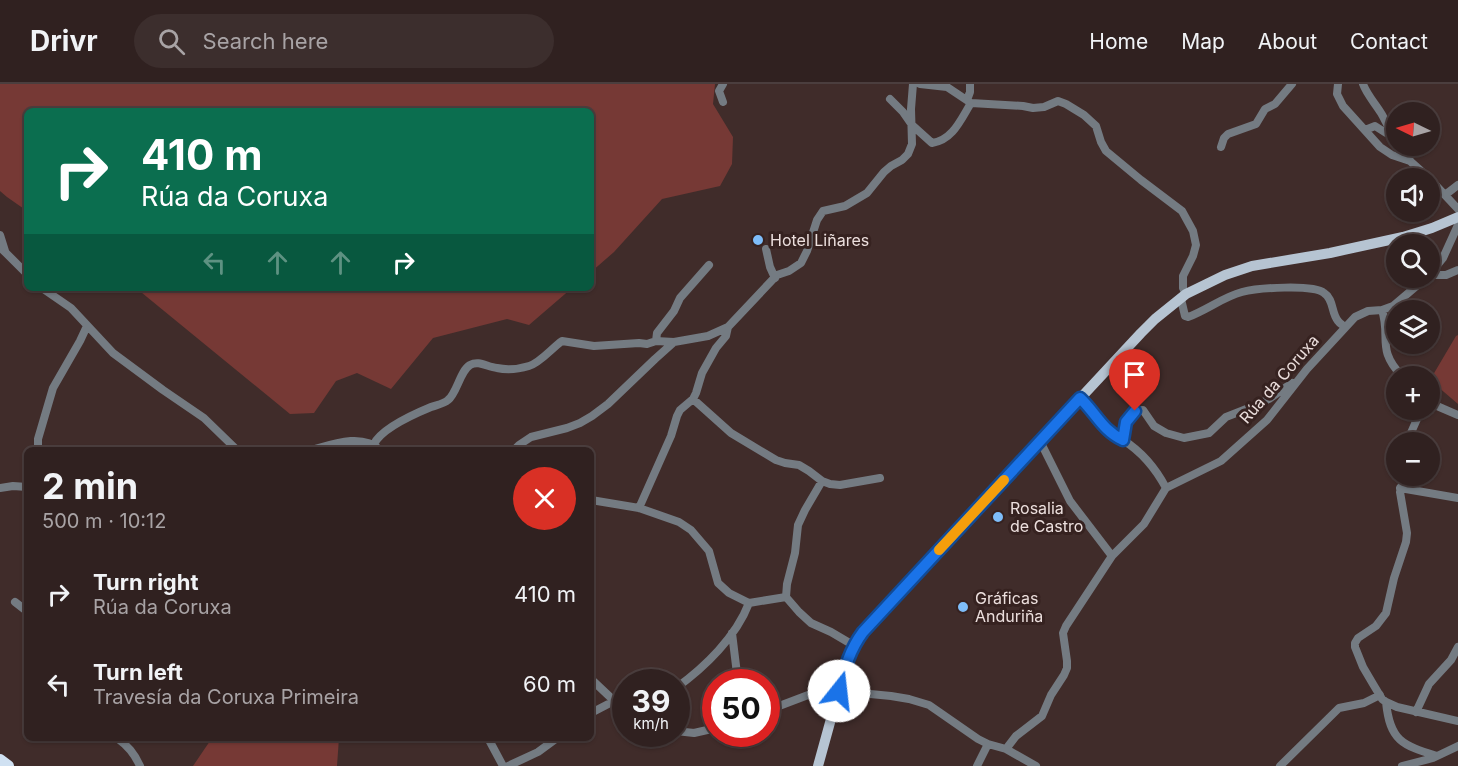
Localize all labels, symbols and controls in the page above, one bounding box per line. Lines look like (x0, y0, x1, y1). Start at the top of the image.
search box (134, 14, 554, 68)
text: Drivr (30, 24, 98, 58)
icon: search (155, 25, 188, 58)
text: Search here (203, 28, 328, 54)
text: Home (1089, 29, 1148, 54)
text: Map (1181, 29, 1225, 54)
text: About (1258, 29, 1317, 54)
text: Contact (1350, 29, 1428, 54)
north arrow (1386, 102, 1440, 156)
map controls (1386, 102, 1440, 486)
text: 410 m (141, 129, 263, 180)
icon: right (42, 132, 120, 210)
button: sound (1386, 168, 1440, 222)
text: Rúa da Coruxa (141, 180, 328, 213)
place label: Hotel Liñares (770, 230, 869, 250)
marker: Hotel Liñares (751, 233, 765, 247)
button: search (1386, 234, 1440, 288)
icon: left (198, 246, 231, 279)
icon: ahead (261, 246, 294, 279)
icon: ahead (324, 246, 357, 279)
icon: right (387, 246, 420, 279)
button: layers (1386, 300, 1440, 354)
street label: Rúa da Coruxa (1235, 331, 1323, 427)
pin (1109, 349, 1160, 411)
icon: arrive (1118, 358, 1151, 391)
button: + (1386, 366, 1440, 420)
button: − (1386, 432, 1440, 486)
text: 2 min (42, 464, 138, 508)
button: close (513, 467, 576, 530)
place label: Rosalia de Castro (1010, 498, 1083, 536)
text: 500 m · 10:12 (42, 509, 166, 533)
marker: Rosalia de Castro (991, 510, 1005, 524)
text: Turn right (93, 569, 199, 595)
icon: right (42, 578, 75, 611)
text: 410 m (514, 581, 576, 607)
place label: Gráficas Anduriña (975, 588, 1043, 626)
text: Rúa da Coruxa (93, 595, 232, 619)
marker: Gráficas Anduriña (956, 600, 970, 614)
text: Turn left (93, 659, 183, 685)
position arrow (807, 659, 871, 723)
icon: left (42, 668, 75, 701)
speed limit sign: 50 (702, 669, 780, 747)
text: 60 m (523, 671, 576, 697)
text: 39 (632, 683, 670, 719)
text: Travesía da Coruxa Primeira (93, 685, 359, 709)
text: km/h (633, 714, 669, 733)

